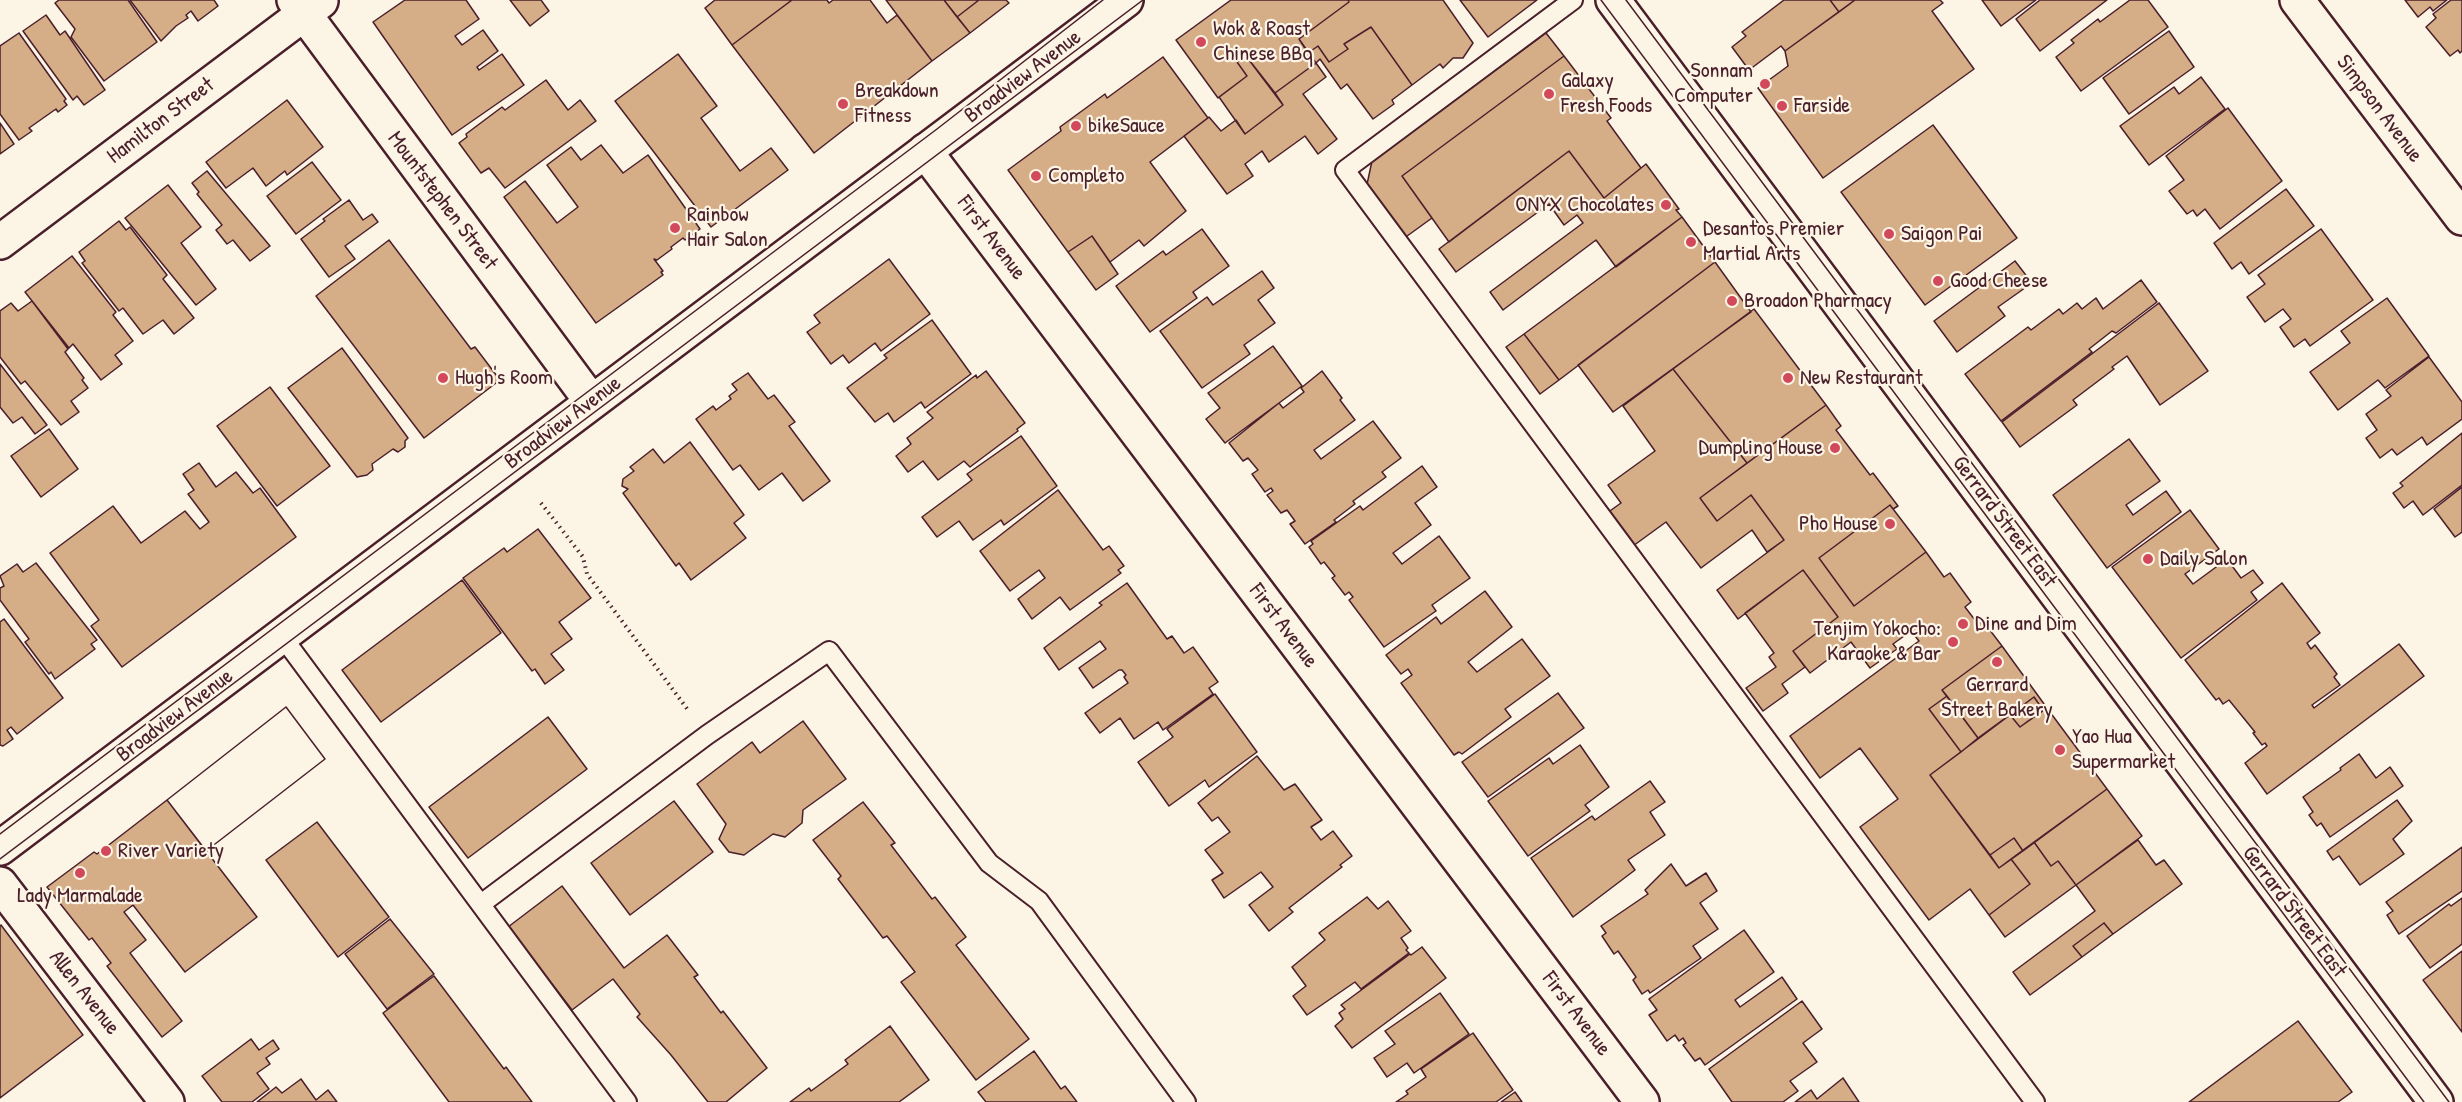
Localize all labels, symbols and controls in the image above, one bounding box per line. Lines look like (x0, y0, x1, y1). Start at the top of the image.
place label: Wok & Roast Chinese BBq (1213, 16, 1313, 68)
street label: Broadview Avenue (959, 25, 1087, 129)
marker: Wok & Roast Chinese BBq (1194, 35, 1208, 49)
street label: Simpson Avenue (2330, 50, 2428, 168)
place label: Sonnam Computer (1674, 58, 1753, 110)
place label: Galaxy Fresh Foods (1561, 68, 1652, 119)
street label: Hamilton Street (102, 72, 220, 170)
marker: Sonnam Computer (1758, 77, 1772, 91)
place label: Breakdown Fitness (855, 78, 939, 130)
marker: Galaxy Fresh Foods (1542, 87, 1556, 101)
place label: Farside (1794, 93, 1850, 119)
marker: Breakdown Fitness (836, 97, 850, 111)
marker: Farside (1775, 99, 1789, 113)
place label: bikeSauce (1088, 113, 1165, 139)
marker: bikeSauce (1069, 119, 1083, 133)
street label: Mountstephen Street (381, 126, 503, 276)
place label: Completo (1048, 163, 1124, 189)
marker: Completo (1029, 169, 1043, 183)
street label: First Avenue (951, 191, 1031, 285)
place label: ONYX Chocolates (1515, 192, 1654, 218)
marker: ONYX Chocolates (1659, 198, 1673, 212)
place label: Rainbow Hair Salon (687, 202, 768, 254)
place label: Desantos Premier Martial Arts (1703, 216, 1844, 268)
marker: Rainbow Hair Salon (668, 221, 682, 235)
place label: Saigon Pai (1901, 221, 1982, 247)
marker: Saigon Pai (1882, 227, 1896, 241)
marker: Desantos Premier Martial Arts (1684, 235, 1698, 249)
place label: Good Cheese (1950, 268, 2048, 294)
marker: Good Cheese (1931, 274, 1945, 288)
place label: Broadon Pharmacy (1744, 288, 1892, 314)
marker: Broadon Pharmacy (1725, 294, 1739, 308)
place label: Hugh's Room (455, 365, 553, 391)
place label: New Restaurant (1800, 365, 1923, 391)
marker: Hugh's Room (436, 371, 450, 385)
street label: Broadview Avenue (499, 371, 627, 475)
marker: New Restaurant (1781, 371, 1795, 385)
place label: Dumpling House (1699, 435, 1823, 461)
marker: Dumpling House (1828, 441, 1842, 455)
street label: Gerrard Street East (1946, 451, 2062, 593)
place label: Pho House (1799, 511, 1878, 537)
marker: Pho House (1883, 517, 1897, 531)
place label: Daily Salon (2160, 546, 2248, 572)
marker: Daily Salon (2141, 552, 2155, 566)
street label: First Avenue (1243, 579, 1323, 673)
place label: Dine and Dim (1975, 611, 2077, 637)
place label: Tenjim Yokocho: Karaoke & Bar (1814, 616, 1941, 668)
marker: Dine and Dim (1956, 617, 1970, 631)
marker: Tenjim Yokocho: Karaoke & Bar (1946, 635, 1960, 649)
marker: Gerrard Street Bakery (1990, 655, 2004, 669)
street label: Broadview Avenue (111, 664, 239, 768)
place label: Gerrard Street Bakery (1941, 672, 2053, 724)
place label: Yao Hua Supermarket (2072, 724, 2175, 776)
marker: Yao Hua Supermarket (2053, 743, 2067, 757)
place label: River Variety (118, 838, 224, 864)
street label: Gerrard Street East (2236, 841, 2352, 983)
marker: River Variety (99, 844, 113, 858)
marker: Lady Marmalade (73, 866, 87, 880)
place label: Lady Marmalade (17, 883, 143, 909)
street label: Allen Avenue (43, 946, 125, 1040)
street label: First Avenue (1536, 967, 1616, 1061)

